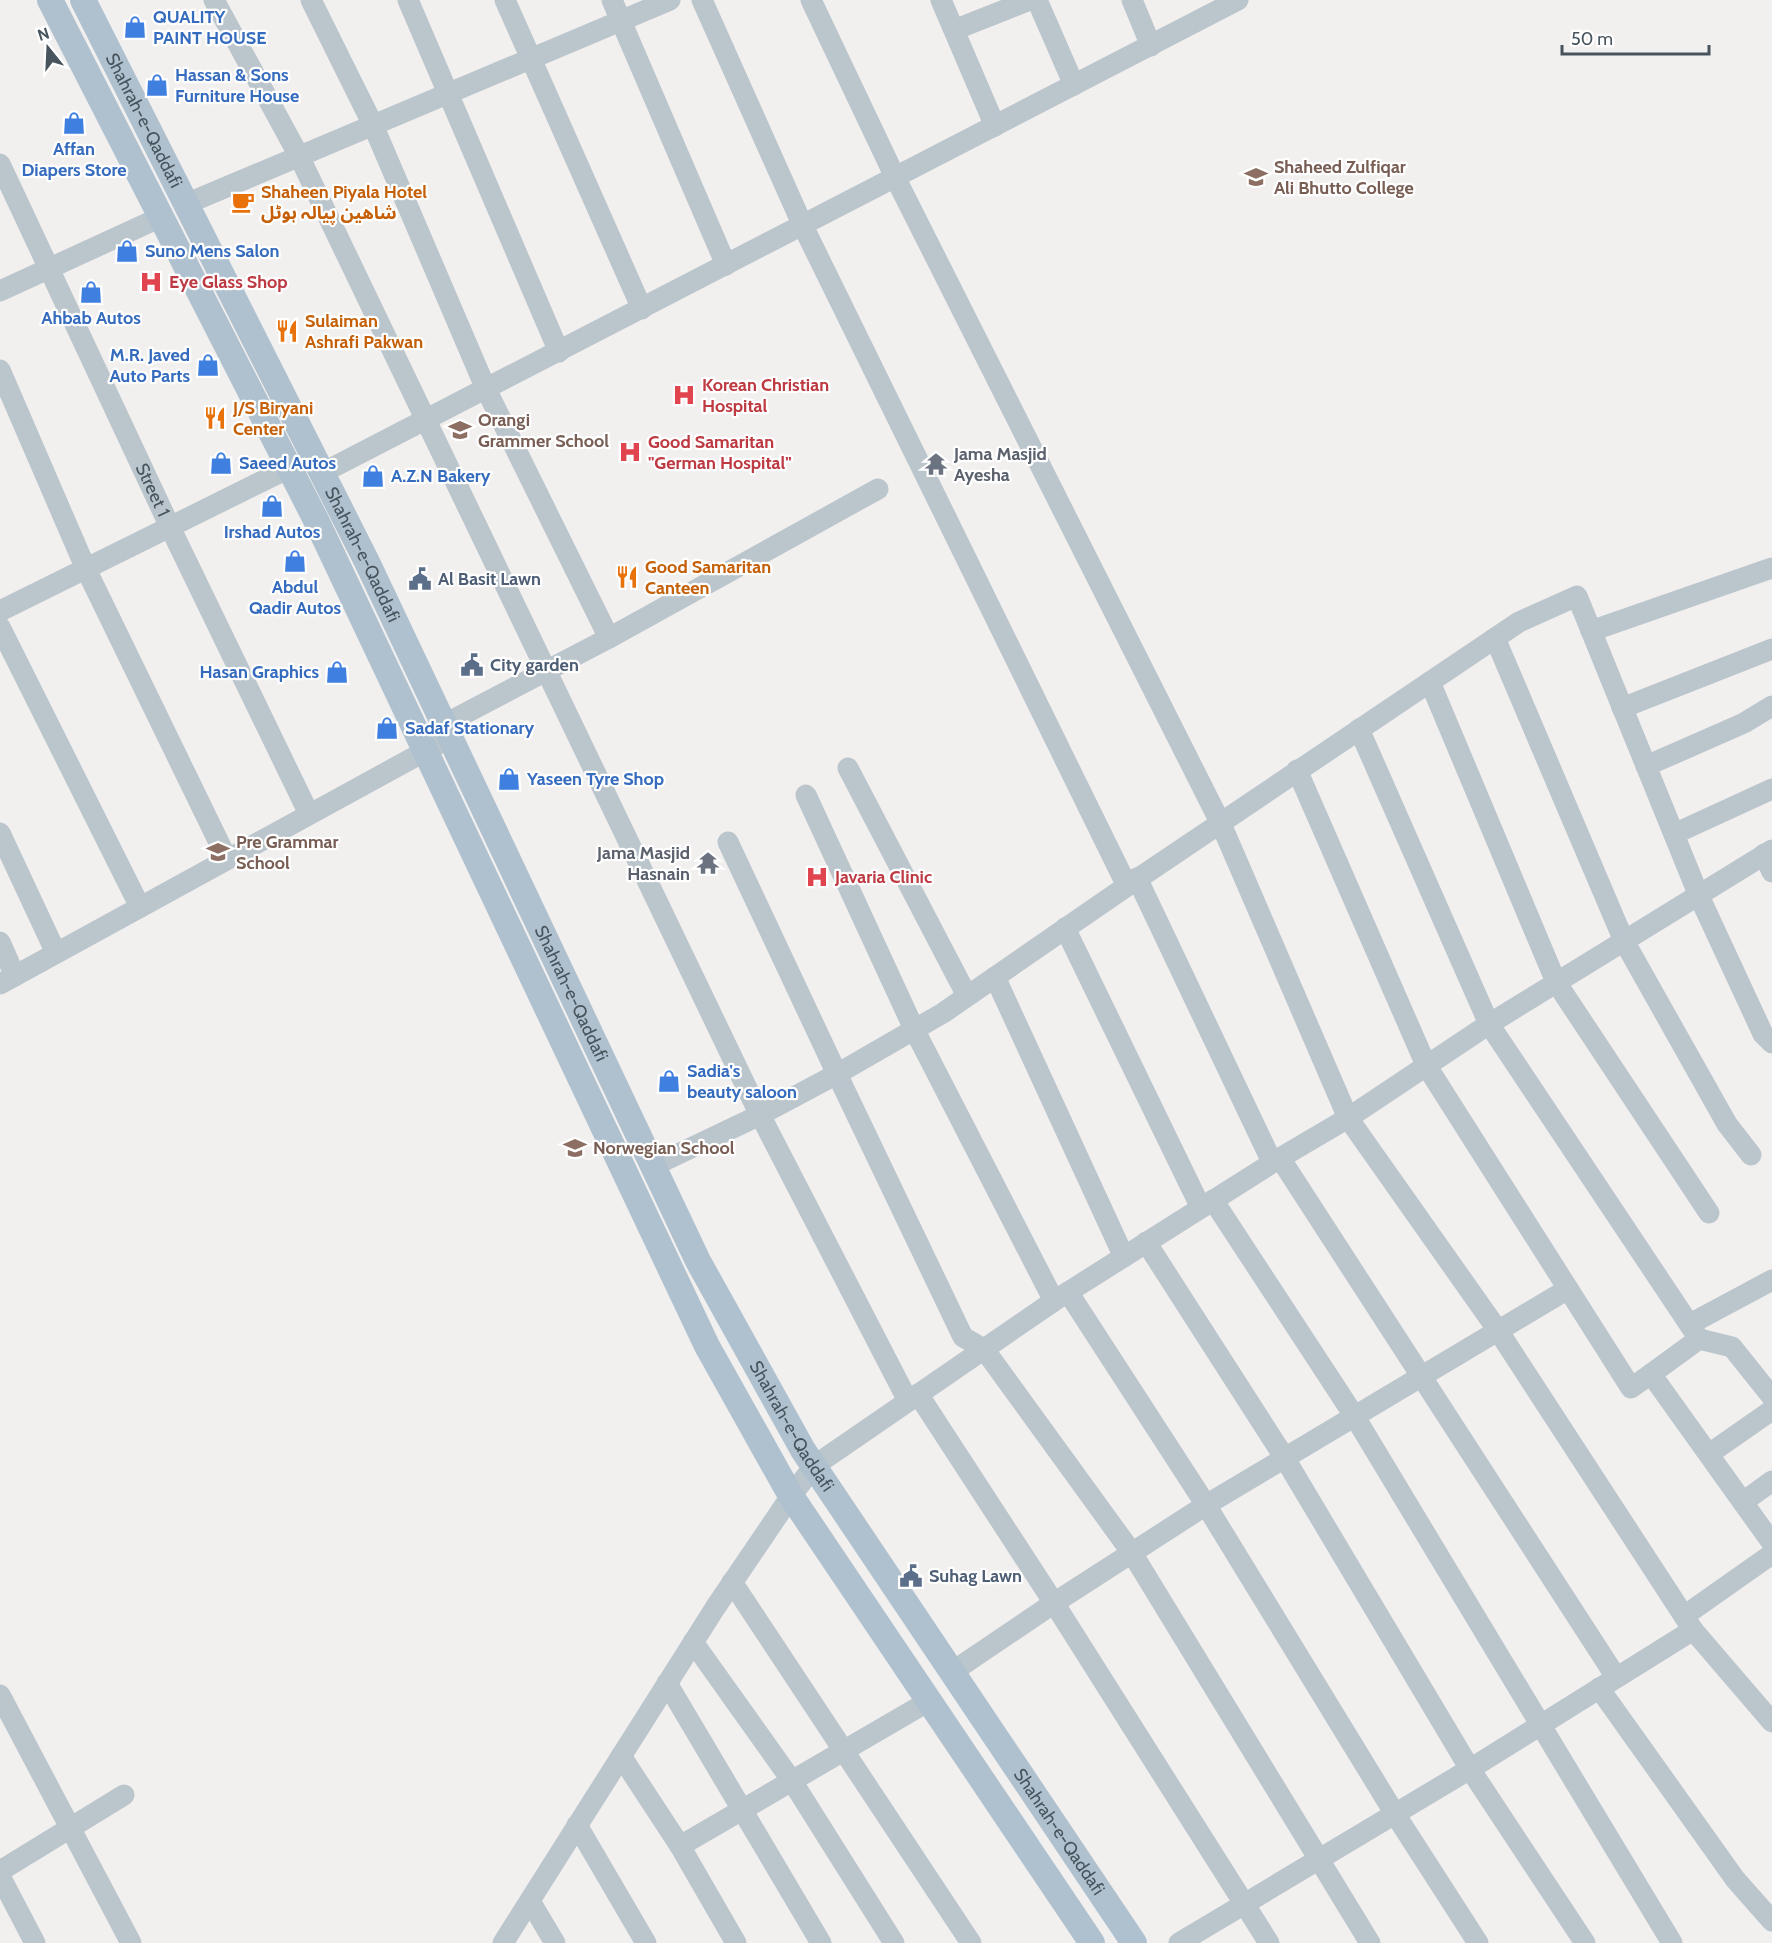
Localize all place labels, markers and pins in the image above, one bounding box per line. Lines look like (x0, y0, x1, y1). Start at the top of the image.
place label: QUALITY PAINT HOUSE (153, 6, 267, 49)
shop icon: QUALITY PAINT HOUSE (122, 14, 148, 40)
place label: Hassan & Sons Furniture House (175, 64, 299, 107)
shop icon: Hassan & Sons Furniture House (144, 72, 170, 98)
shop icon: Affan Diapers Store (61, 110, 87, 136)
place label: Affan Diapers Store (22, 138, 127, 181)
place label: Shaheed Zulfiqar Ali Bhutto College (1274, 156, 1414, 199)
school or university icon: Shaheed Zulfiqar Ali Bhutto College (1243, 164, 1269, 190)
place label: Shaheen Piyala Hotel شاھین پیالہ ہوٹل (261, 181, 427, 225)
cafe icon: Shaheen Piyala Hotel شاھین پیالہ ہوٹل (230, 189, 256, 215)
shop icon: Suno Mens Salon (114, 238, 140, 264)
place label: Suno Mens Salon (145, 240, 279, 262)
hospital icon: Eye Glass Shop (138, 269, 164, 295)
place label: Eye Glass Shop (169, 271, 288, 293)
shop icon: Ahbab Autos (78, 279, 104, 305)
place label: Ahbab Autos (41, 307, 141, 329)
place label: Sulaiman Ashrafi Pakwan (305, 310, 423, 353)
restaurant icon: Sulaiman Ashrafi Pakwan (274, 318, 300, 344)
place label: M.R. Javed Auto Parts (109, 344, 190, 387)
shop icon: M.R. Javed Auto Parts (195, 352, 221, 378)
place label: Korean Christian Hospital (702, 374, 829, 417)
hospital icon: Korean Christian Hospital (671, 382, 697, 408)
place label: J/S Biryani Center (232, 397, 313, 440)
restaurant icon: J/S Biryani Center (202, 405, 228, 431)
place label: Orangi Grammer School (478, 409, 609, 452)
school or university icon: Orangi Grammer School (447, 417, 473, 443)
place label: Good Samaritan "German Hospital" (648, 431, 792, 474)
hospital icon: Good Samaritan "German Hospital" (617, 439, 643, 465)
place label: Jama Masjid Ayesha (953, 443, 1047, 486)
shop icon: Saeed Autos (208, 450, 234, 476)
temple icon: Jama Masjid Ayesha (923, 451, 949, 477)
place label: Saeed Autos (239, 452, 337, 474)
shop icon: A.Z.N Bakery (360, 463, 386, 489)
place label: A.Z.N Bakery (391, 465, 491, 487)
shop icon: Irshad Autos (259, 493, 285, 519)
place label: Irshad Autos (224, 521, 321, 543)
shop icon: Abdul Qadir Autos (282, 548, 308, 574)
place label: Good Samaritan Canteen (645, 556, 771, 599)
restaurant icon: Good Samaritan Canteen (614, 564, 640, 590)
public building icon: Al Basit Lawn (407, 566, 433, 592)
place label: Al Basit Lawn (438, 568, 541, 590)
place label: Abdul Qadir Autos (249, 576, 341, 619)
public building icon: City garden (459, 652, 485, 678)
place label: City garden (490, 654, 579, 676)
shop icon: Hasan Graphics (324, 659, 350, 685)
place label: Hasan Graphics (200, 661, 319, 683)
shop icon: Sadaf Stationary (374, 715, 400, 741)
place label: Sadaf Stationary (405, 717, 535, 739)
shop icon: Yaseen Tyre Shop (496, 766, 522, 792)
place label: Yaseen Tyre Shop (526, 768, 664, 790)
place label: Pre Grammar School (236, 831, 339, 874)
school or university icon: Pre Grammar School (205, 839, 231, 865)
place label: Jama Masjid Hasnain (596, 842, 690, 885)
temple icon: Jama Masjid Hasnain (695, 850, 721, 876)
hospital icon: Javaria Clinic (804, 864, 830, 890)
place label: Javaria Clinic (834, 866, 932, 888)
place label: Sadia's beauty saloon (687, 1060, 797, 1103)
shop icon: Sadia's beauty saloon (656, 1068, 682, 1094)
school or university icon: Norwegian School (562, 1135, 588, 1161)
place label: Norwegian School (593, 1137, 735, 1159)
public building icon: Suhag Lawn (898, 1563, 924, 1589)
place label: Suhag Lawn (929, 1565, 1022, 1587)

